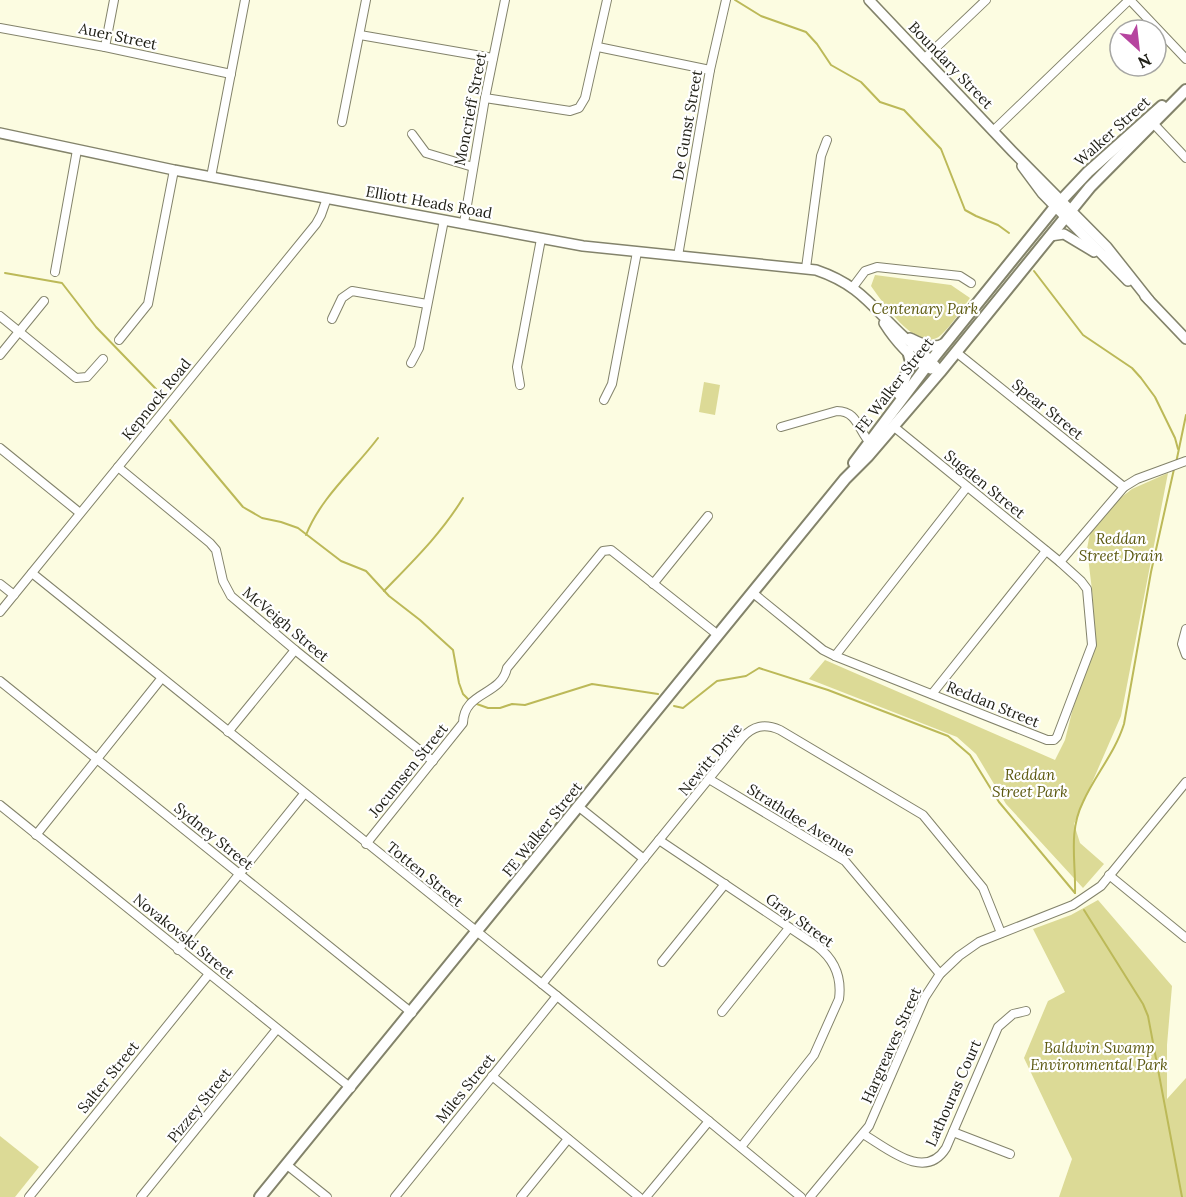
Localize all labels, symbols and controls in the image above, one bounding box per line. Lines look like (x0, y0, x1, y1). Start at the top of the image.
street label: Boundary Street (905, 17, 998, 113)
street label: Auer Street (76, 18, 159, 54)
north arrow (1108, 18, 1168, 78)
street label: Moncrieff Street (450, 50, 490, 167)
text: N (1135, 50, 1155, 73)
street label: De Gunst Street (668, 68, 706, 182)
street label: Walker Street (1070, 92, 1154, 170)
street label: Elliott Heads Road (364, 182, 494, 222)
park label: Centenary Park (872, 299, 979, 318)
street label: FE Walker Street (851, 333, 938, 437)
street label: Kepnock Road (117, 354, 195, 444)
street label: Spear Street (1009, 374, 1088, 444)
street label: Sugden Street (941, 446, 1029, 522)
park label: Reddan Street Drain (1079, 529, 1164, 565)
street label: McVeigh Street (239, 582, 333, 666)
street label: Reddan Street (944, 677, 1042, 731)
street label: Jocumsen Street (364, 719, 452, 822)
street label: Newitt Drive (674, 719, 746, 799)
park label: Reddan Street Park (992, 765, 1068, 801)
street label: FE Walker Street (498, 778, 586, 880)
street label: Strathdee Avenue (744, 779, 858, 861)
street label: Sydney Street (170, 798, 258, 874)
street label: Totten Street (383, 837, 467, 911)
street label: Novakovski Street (129, 889, 239, 983)
street label: Gray Street (762, 889, 838, 951)
street label: Hargreaves Street (857, 984, 925, 1106)
street label: Salter Street (73, 1037, 143, 1117)
street label: Lathouras Court (921, 1037, 985, 1149)
park label: Baldwin Swamp Environmental Park (1030, 1038, 1168, 1074)
street label: Miles Street (431, 1049, 499, 1126)
street label: Pizzey Street (163, 1064, 235, 1146)

